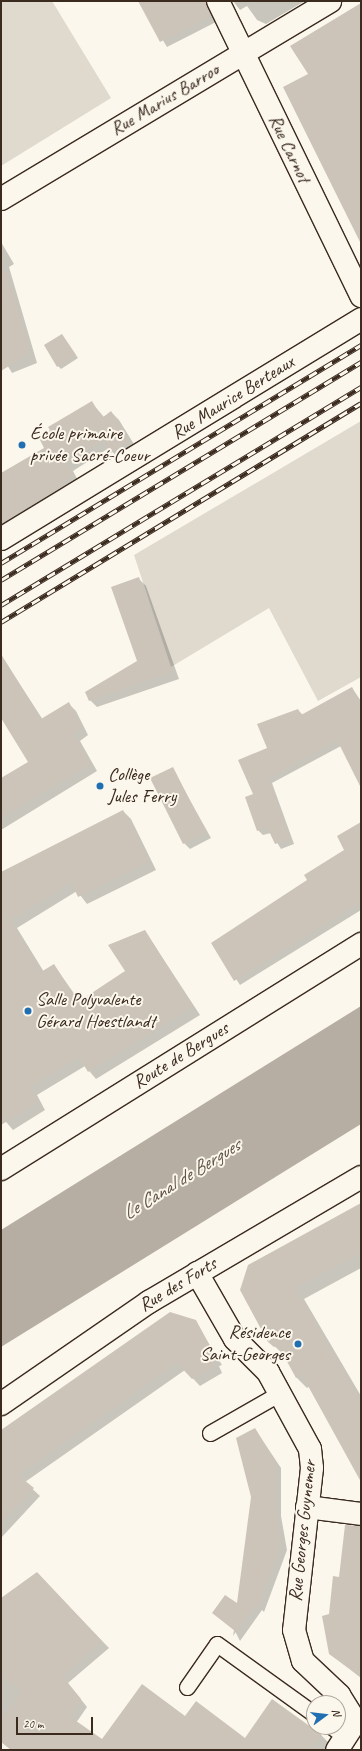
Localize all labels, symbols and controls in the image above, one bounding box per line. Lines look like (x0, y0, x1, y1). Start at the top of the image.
street label: Rue Marius Barroo (106, 59, 224, 141)
street label: Rue Carnot (263, 111, 315, 187)
street label: Rue Maurice Berteaux (167, 351, 299, 445)
place label: École primaire privée Sacré-Coeur (30, 423, 150, 467)
marker: École primaire privée Sacré-Coeur (17, 440, 27, 450)
place label: Collège Jules Ferry (108, 764, 176, 808)
marker: Collège Jules Ferry (95, 781, 105, 791)
place label: Salle Polyvalente Gérard Hoestlandt (36, 989, 155, 1033)
marker: Salle Polyvalente Gérard Hoestlandt (23, 1006, 33, 1016)
street label: Route de Bergues (129, 1018, 233, 1094)
water label: Le Canal de Bergues (118, 1133, 244, 1225)
street label: Rue des Forts (135, 1253, 221, 1317)
place label: Résidence Saint-Georges (200, 1322, 290, 1366)
marker: Résidence Saint-Georges (293, 1339, 303, 1349)
street label: Rue Georges Guynemer (284, 1459, 322, 1603)
north arrow (306, 1695, 346, 1735)
text: N (329, 1707, 344, 1717)
scale bar (18, 1709, 95, 1735)
text: 20 m (23, 1716, 43, 1732)

